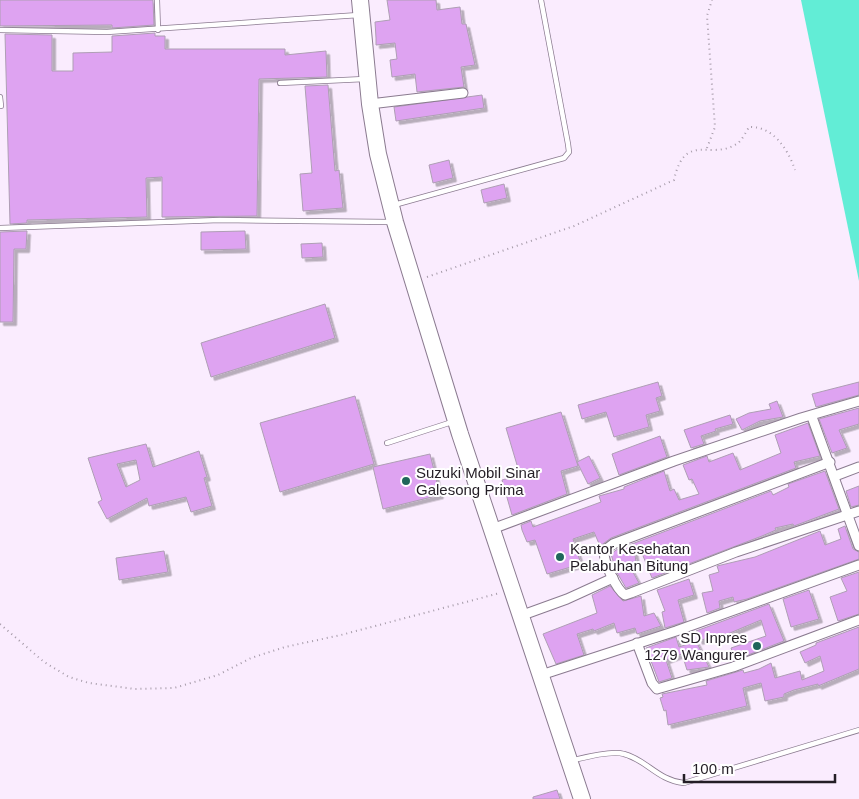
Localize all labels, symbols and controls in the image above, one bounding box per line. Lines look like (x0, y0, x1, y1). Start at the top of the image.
place label: Suzuki Mobil Sinar Galesong Prima (416, 464, 540, 498)
marker: Suzuki Mobil Sinar Galesong Prima (400, 475, 412, 487)
place label: Kantor Kesehatan Pelabuhan Bitung (570, 540, 690, 574)
marker: Kantor Kesehatan Pelabuhan Bitung (554, 551, 566, 563)
place label: SD Inpres 1279 Wangurer (644, 629, 747, 663)
marker: SD Inpres 1279 Wangurer (751, 640, 763, 652)
scale bar (684, 752, 835, 784)
text: 100 m (692, 760, 734, 777)

